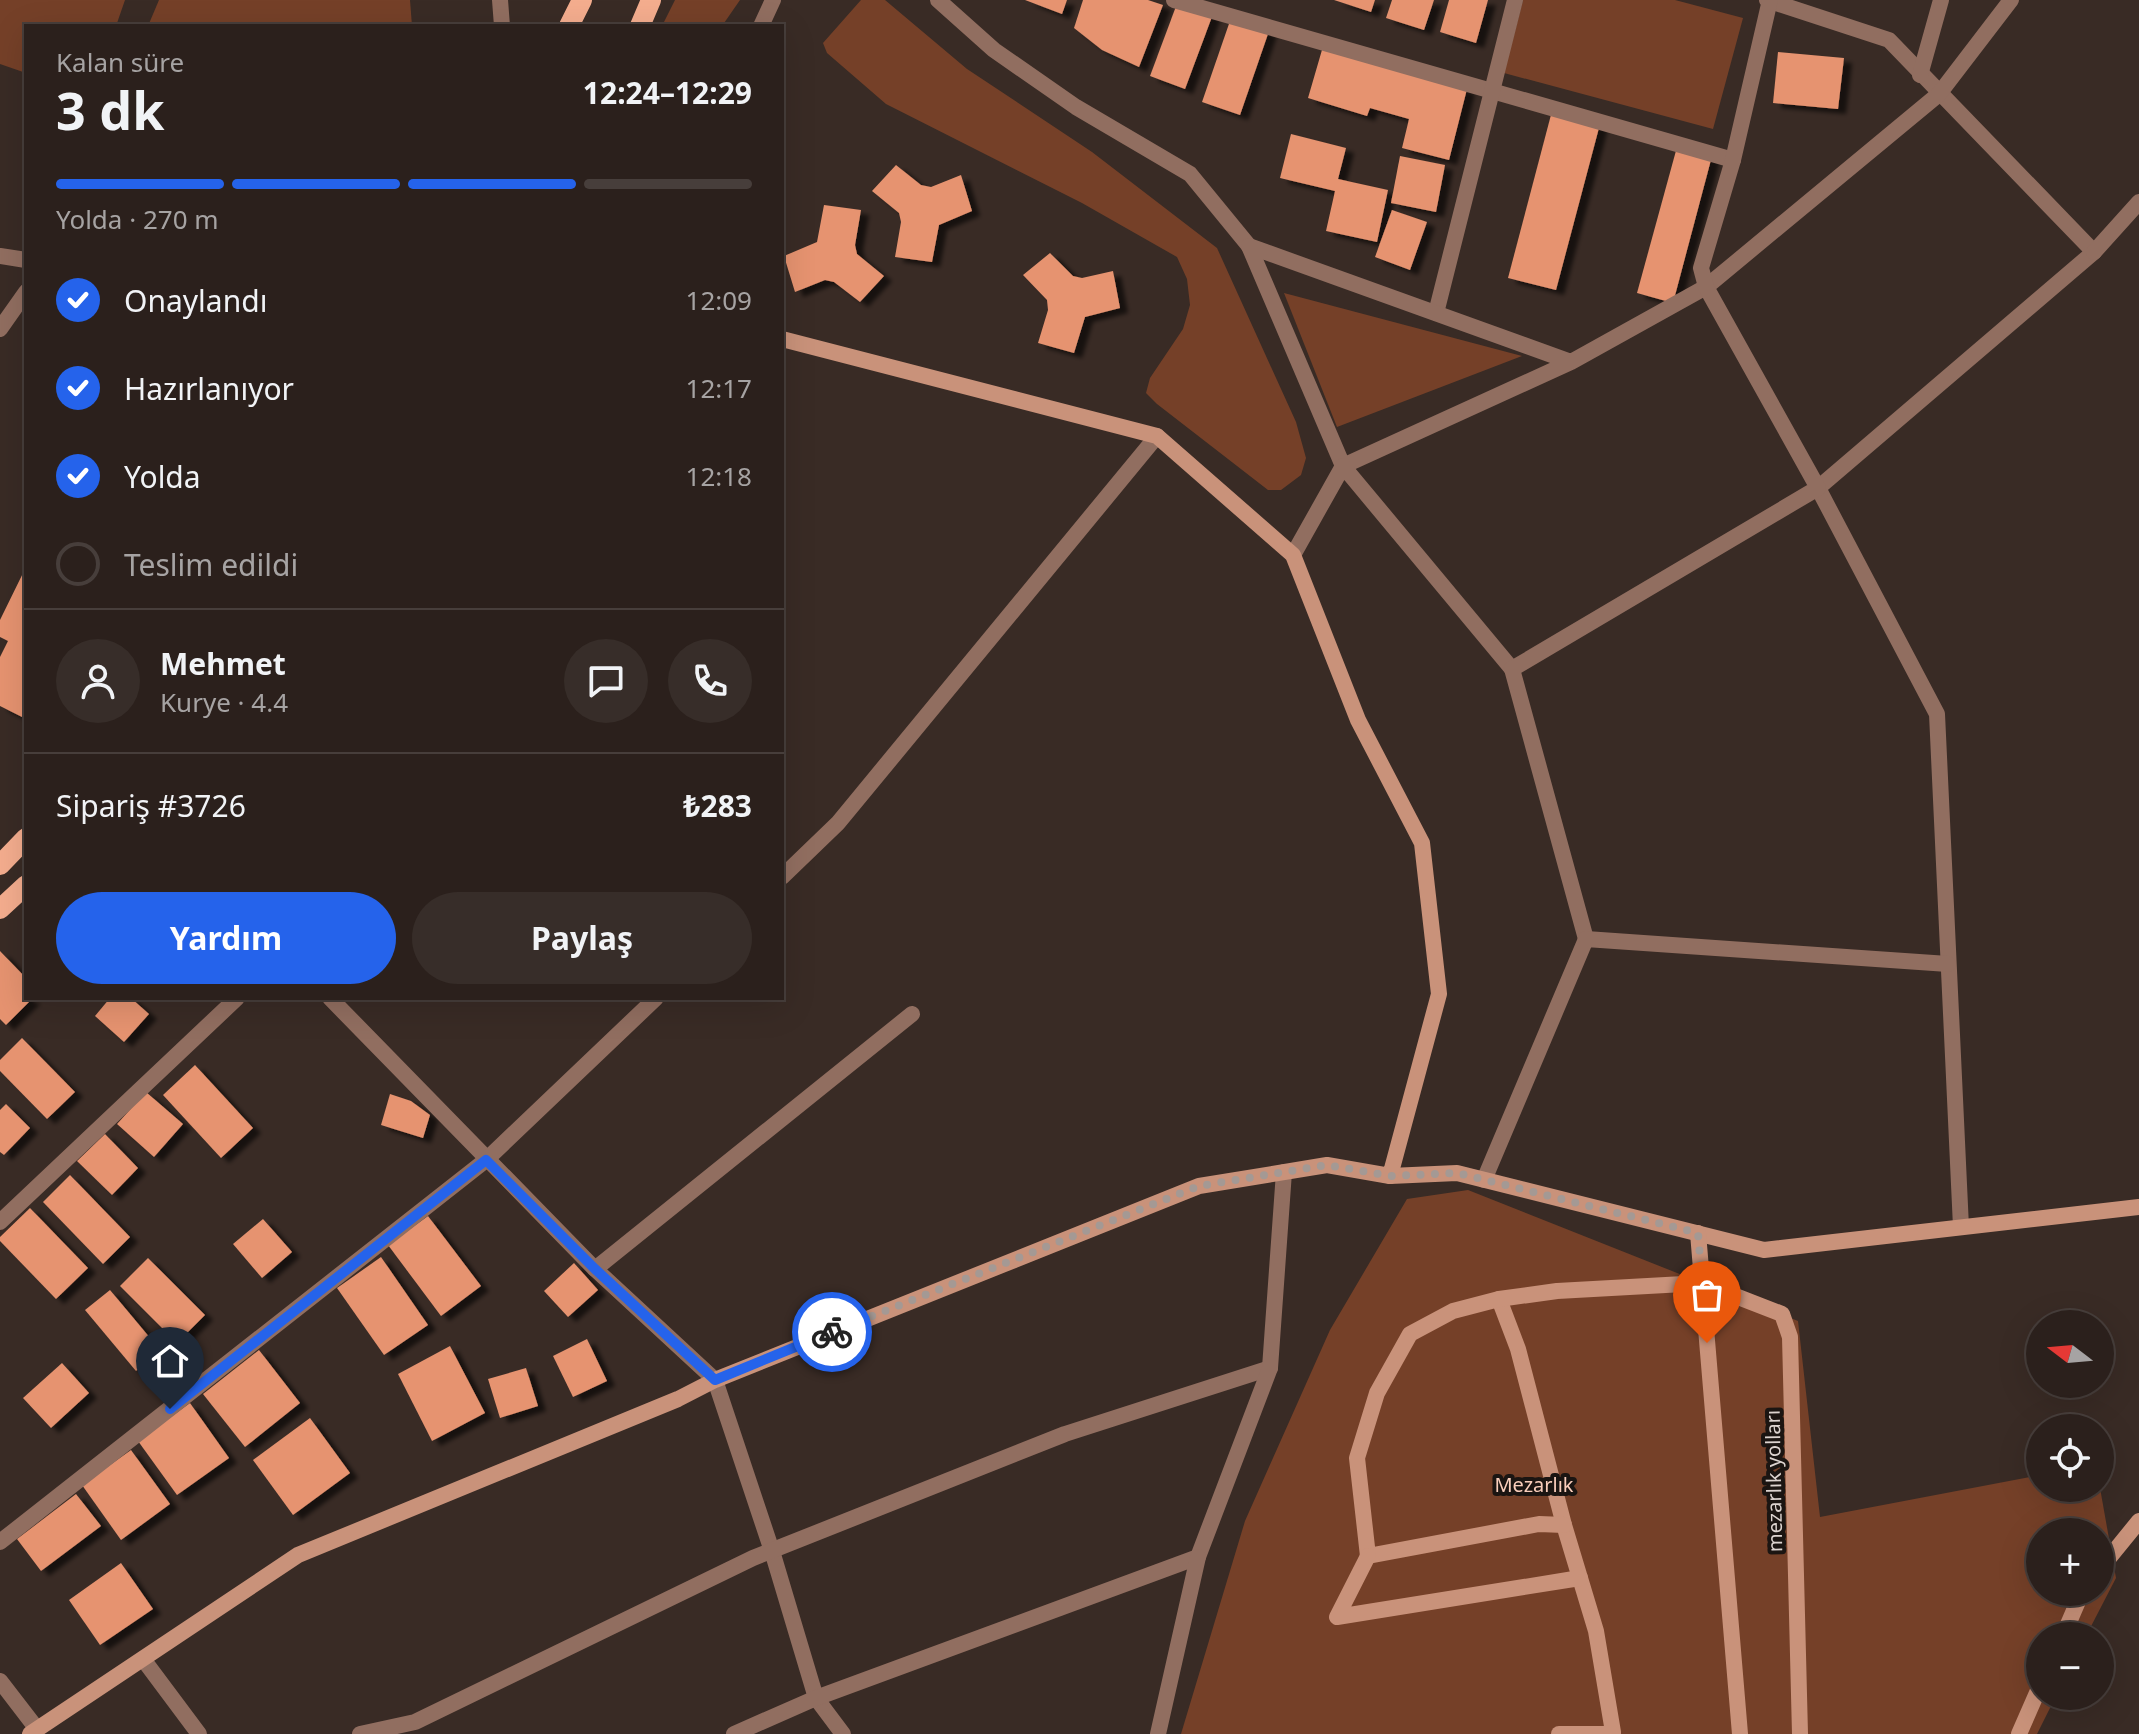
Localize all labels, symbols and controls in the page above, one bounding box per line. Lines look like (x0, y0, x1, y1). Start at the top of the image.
text: Kalan süre (56, 44, 184, 80)
text: 12:24–12:29 (583, 72, 752, 113)
text: 3 dk (56, 74, 164, 145)
text: Yolda · 270 m (56, 201, 219, 237)
icon: check (56, 278, 100, 322)
text: Onaylandı (124, 280, 267, 321)
text: 12:09 (686, 282, 752, 318)
icon: check (56, 366, 100, 410)
text: Hazırlanıyor (124, 368, 294, 409)
text: 12:17 (686, 370, 752, 406)
icon: check (56, 454, 100, 498)
text: Yolda (124, 456, 201, 497)
text: 12:18 (686, 458, 752, 494)
text: Teslim edildi (124, 544, 298, 585)
button: person (56, 639, 140, 723)
button: chat (564, 639, 648, 723)
button: phone (668, 639, 752, 723)
text: Mehmet (160, 643, 286, 684)
text: Kurye · 4.4 (160, 684, 288, 720)
text: Sipariş #3726 (56, 785, 246, 826)
text: ₺283 (683, 785, 752, 826)
button: Yardım (56, 892, 396, 984)
button: Paylaş (412, 892, 752, 984)
pin (1673, 1261, 1741, 1343)
icon: bag (1685, 1273, 1729, 1317)
courier (792, 1292, 872, 1372)
icon: bike (810, 1310, 854, 1354)
north arrow (2026, 1310, 2114, 1398)
map controls (2026, 1310, 2114, 1710)
pin (136, 1327, 204, 1409)
icon: home (148, 1339, 192, 1383)
street label: mezarlık yolları (1759, 1410, 1788, 1552)
button: locate (2026, 1414, 2114, 1502)
park label: Mezarlık (1494, 1471, 1574, 1498)
button: + (2026, 1518, 2114, 1606)
button: − (2026, 1622, 2114, 1710)

